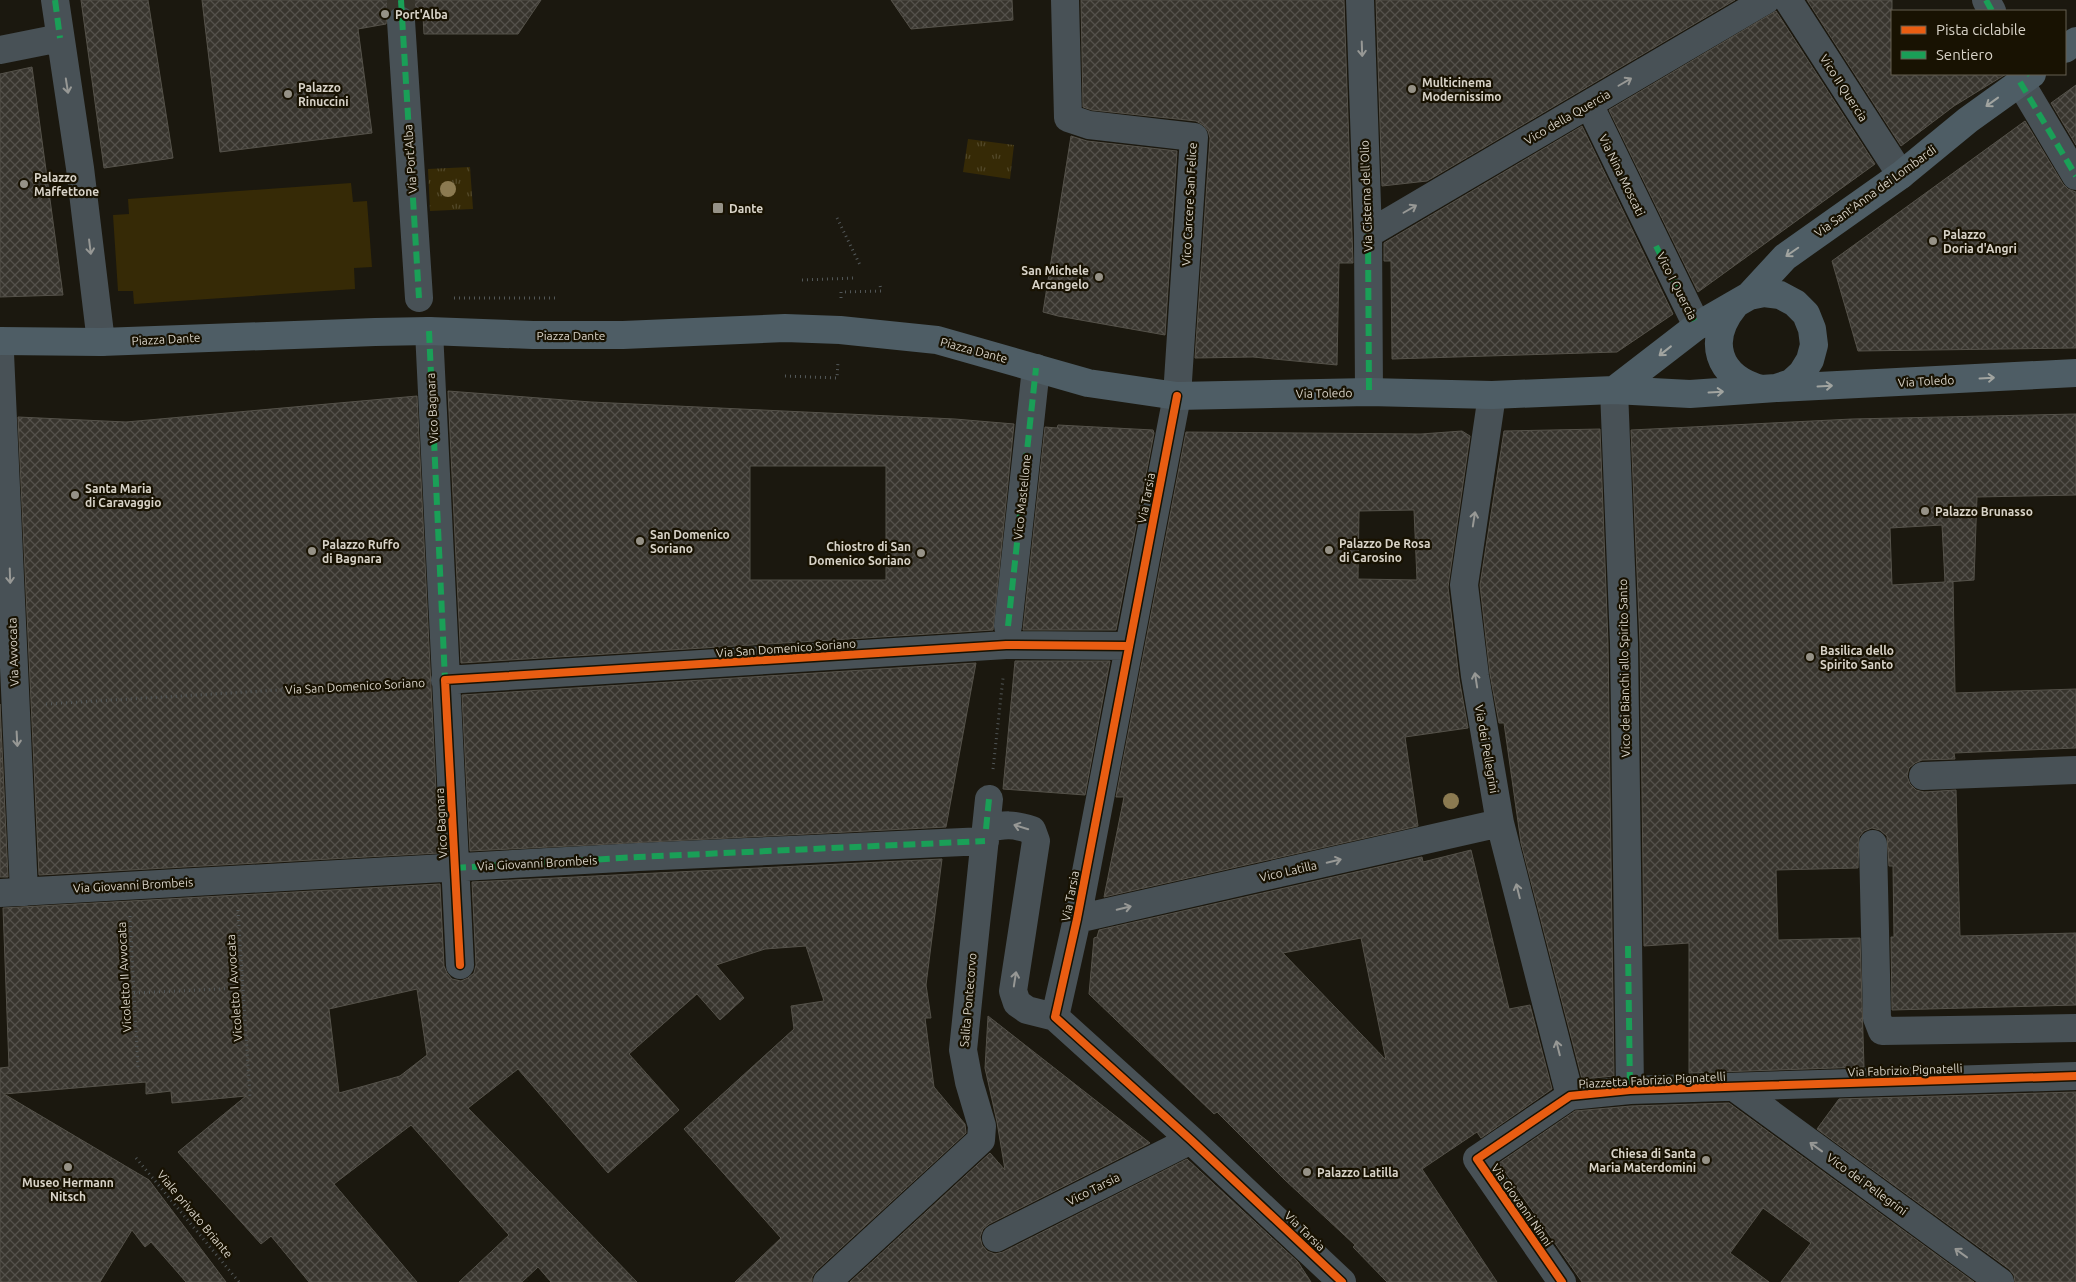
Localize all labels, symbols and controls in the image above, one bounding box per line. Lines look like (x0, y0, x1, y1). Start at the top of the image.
marker: Port'Alba (379, 8, 391, 20)
place label: Port'Alba (395, 8, 448, 21)
legend (1891, 10, 2066, 75)
text: Pista ciclabile (1936, 21, 2026, 38)
one-way arrow (1357, 40, 1367, 56)
text: Sentiero (1936, 46, 1993, 63)
street label: Vico II Quercia (1818, 52, 1870, 124)
place label: Multicinema Modernissimo (1422, 76, 1502, 103)
one-way arrow (1618, 77, 1632, 87)
one-way arrow (63, 78, 73, 94)
place label: Palazzo Rinuccini (298, 81, 349, 108)
marker: Multicinema Modernissimo (1406, 83, 1418, 95)
street label: Vico della Quercia (1522, 87, 1612, 147)
marker: Palazzo Rinuccini (282, 88, 294, 100)
one-way arrow (1986, 97, 1999, 108)
street label: Via Port'Alba (401, 124, 419, 194)
street label: Via Nina Moscati (1597, 132, 1647, 218)
street label: Via Cisterna dell'Olio (1358, 140, 1374, 252)
street label: Vico Carcere San Felice (1179, 142, 1199, 266)
street label: Via Sant'Anna dei Lombardi (1812, 143, 1938, 239)
place label: Palazzo Maffettone (34, 171, 99, 198)
marker: Palazzo Maffettone (18, 178, 30, 190)
marker: Dante (711, 201, 725, 215)
place label: Dante (729, 202, 763, 215)
one-way arrow (1402, 204, 1417, 213)
place label: Palazzo Doria d'Angri (1943, 228, 2017, 255)
marker: Palazzo Doria d'Angri (1927, 235, 1939, 247)
one-way arrow (85, 239, 95, 255)
one-way arrow (1785, 247, 1799, 257)
street label: Vico I Quercia (1654, 250, 1700, 322)
place label: San Michele Arcangelo (1021, 264, 1089, 291)
marker: San Michele Arcangelo (1093, 271, 1105, 283)
street label: Piazza Dante (536, 329, 606, 342)
street label: Piazza Dante (131, 331, 201, 347)
street label: Piazza Dante (939, 335, 1009, 365)
one-way arrow (1659, 345, 1672, 356)
street label: Vico Bagnara (424, 372, 440, 444)
street label: Via Toledo (1897, 373, 1955, 389)
one-way arrow (1979, 373, 1995, 382)
one-way arrow (1817, 381, 1833, 390)
street label: Via Toledo (1296, 386, 1352, 400)
one-way arrow (1707, 388, 1723, 397)
street label: Vico Mastellone (1011, 453, 1033, 541)
street label: Via Tarsia (1135, 472, 1157, 524)
place label: Santa Maria di Caravaggio (85, 482, 161, 509)
marker: Santa Maria di Caravaggio (69, 489, 81, 501)
marker: Palazzo Brunasso (1919, 505, 1931, 517)
place label: Palazzo Brunasso (1935, 505, 2033, 518)
one-way arrow (1469, 512, 1479, 528)
place label: San Domenico Soriano (650, 528, 730, 555)
marker: San Domenico Soriano (634, 535, 646, 547)
place label: Palazzo De Rosa di Carosino (1339, 537, 1430, 564)
place label: Palazzo Ruffo di Bagnara (322, 538, 400, 565)
place label: Chiostro di San Domenico Soriano (809, 540, 911, 567)
marker: Palazzo De Rosa di Carosino (1323, 544, 1335, 556)
marker: Palazzo Ruffo di Bagnara (306, 545, 318, 557)
marker: Chiostro di San Domenico Soriano (915, 547, 927, 559)
one-way arrow (5, 568, 14, 584)
street label: Vico dei Bianchi allo Spirito Santo (1616, 579, 1632, 757)
street label: Via Avvocata (5, 617, 21, 687)
street label: Via San Domenico Soriano (716, 637, 856, 659)
place label: Basilica dello Spirito Santo (1820, 644, 1894, 671)
marker: Basilica dello Spirito Santo (1804, 651, 1816, 663)
one-way arrow (1470, 673, 1480, 689)
street label: Via San Domenico Soriano (285, 676, 425, 696)
street label: Via dei Pellegrini (1473, 704, 1501, 794)
one-way arrow (12, 730, 21, 746)
street label: Vico Bagnara (433, 787, 449, 859)
one-way arrow (1013, 821, 1029, 831)
street label: Via Giovanni Brombeis (477, 853, 597, 873)
one-way arrow (1326, 856, 1342, 865)
street label: Vico Latilla (1258, 858, 1318, 884)
street label: Via Tarsia (1059, 870, 1081, 922)
street label: Via Giovanni Brombeis (73, 875, 193, 895)
one-way arrow (1512, 884, 1522, 900)
one-way arrow (1116, 903, 1132, 912)
street label: Vicoletto II Avvocata (115, 922, 133, 1032)
street label: Vicoletto I Avvocata (224, 934, 244, 1042)
street label: Salita Pontecorvo (957, 952, 979, 1048)
one-way arrow (1010, 971, 1020, 987)
one-way arrow (1553, 1041, 1562, 1057)
street label: Via Fabrizio Pignatelli (1847, 1061, 1963, 1079)
street label: Piazzetta Fabrizio Pignatelli (1578, 1070, 1726, 1090)
one-way arrow (1809, 1142, 1823, 1152)
place label: Chiesa di Santa Maria Materdomini (1589, 1147, 1696, 1174)
street label: Vico dei Pellegrini (1824, 1150, 1910, 1218)
marker: Chiesa di Santa Maria Materdomini (1700, 1154, 1712, 1166)
marker: Museo Hermann Nitsch (62, 1161, 74, 1173)
street label: Via Giovanni Ninni (1489, 1161, 1555, 1249)
marker: Palazzo Latilla (1301, 1166, 1313, 1178)
place label: Palazzo Latilla (1317, 1166, 1399, 1179)
street label: Viale privato Briante (155, 1168, 235, 1260)
street label: Vico Tarsia (1064, 1170, 1122, 1208)
place label: Museo Hermann Nitsch (22, 1176, 114, 1203)
street label: Via Tarsia (1282, 1209, 1328, 1253)
one-way arrow (1954, 1248, 1968, 1258)

